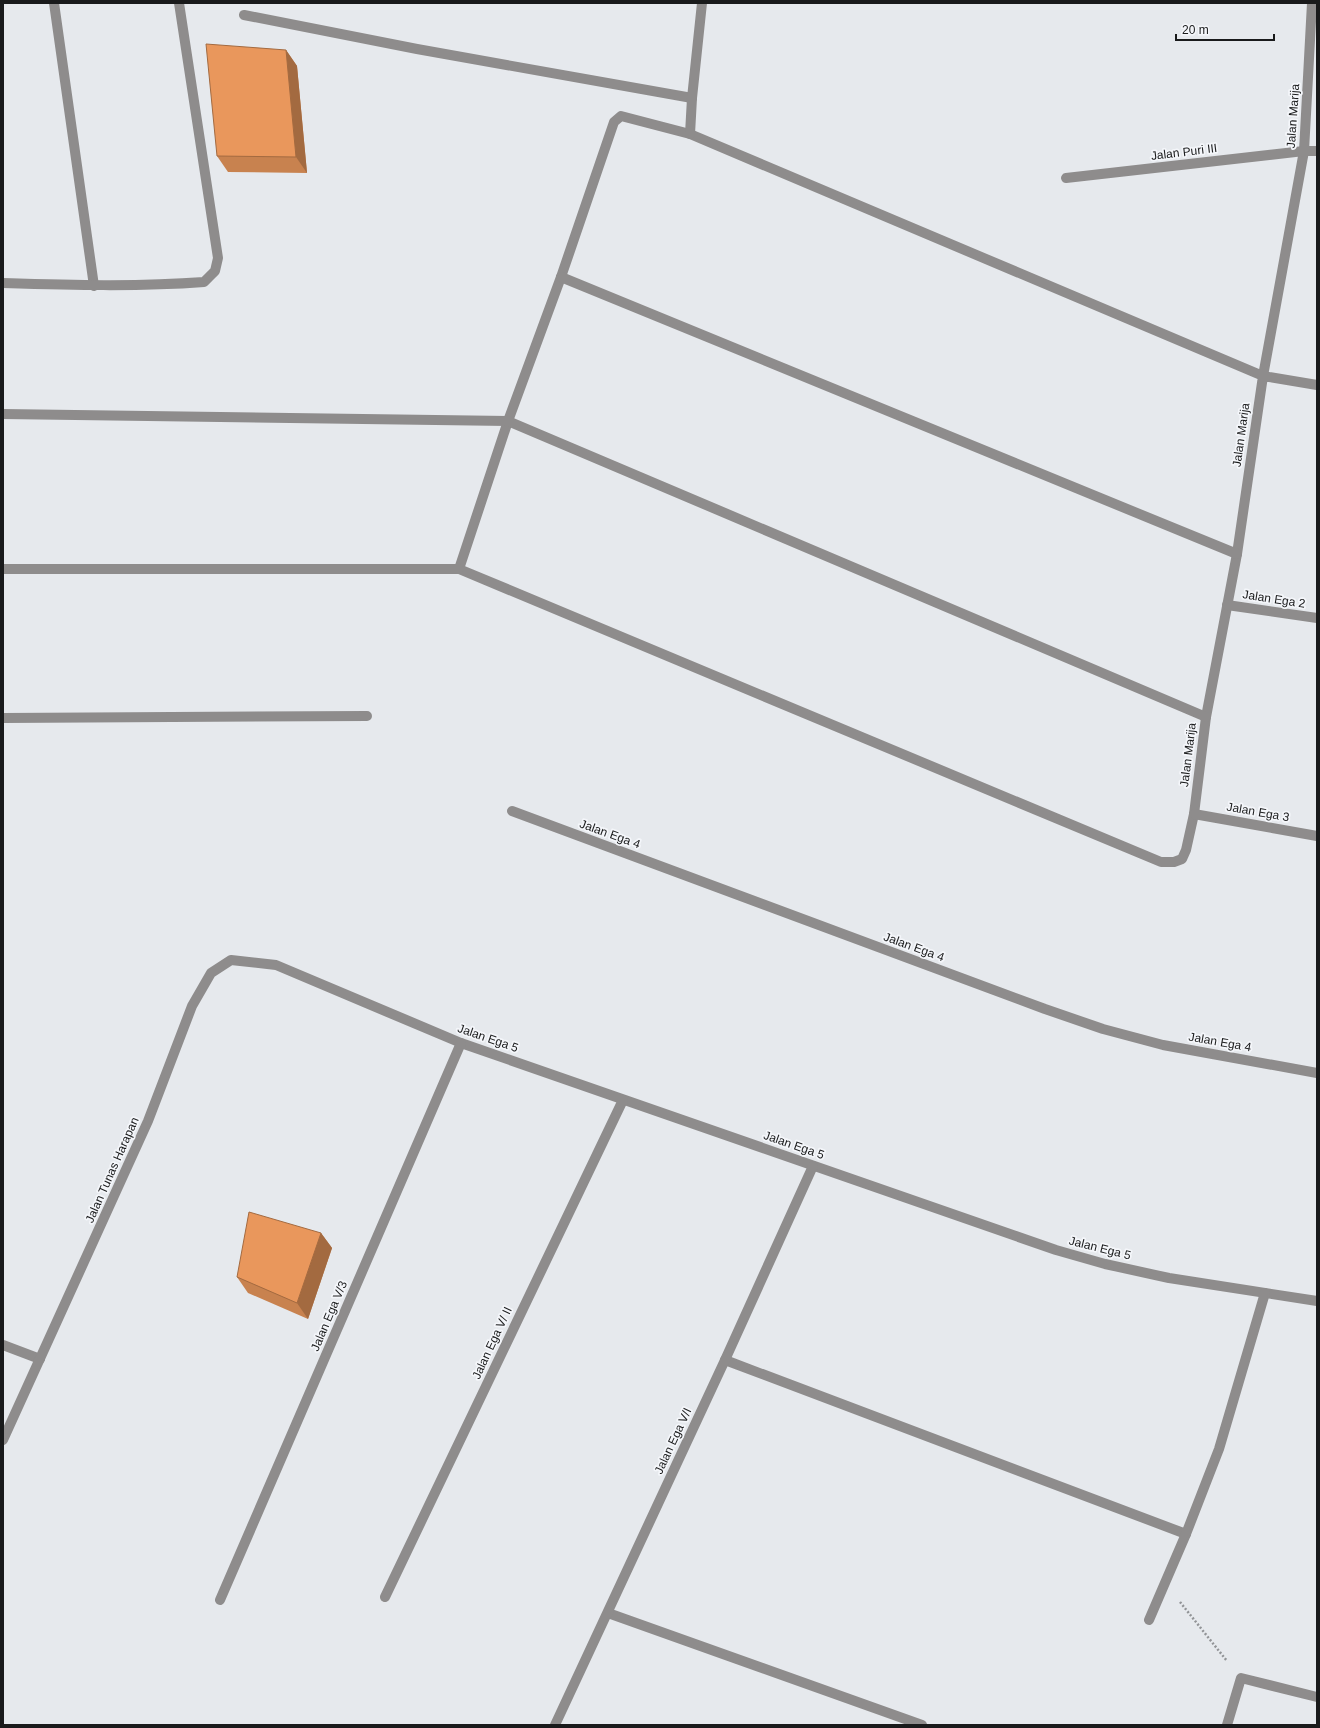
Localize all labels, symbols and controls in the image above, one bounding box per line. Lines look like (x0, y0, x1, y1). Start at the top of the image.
scale bar (1176, 16, 1274, 42)
text: 20 m (1182, 23, 1209, 37)
street label: Jalan Marija (1284, 83, 1302, 149)
street label: Jalan Puri III (1150, 141, 1218, 163)
street label: Jalan Marija (1230, 402, 1252, 468)
street label: Jalan Ega 2 (1242, 587, 1307, 611)
street label: Jalan Marija (1177, 722, 1199, 788)
street label: Jalan Ega 3 (1226, 800, 1291, 824)
street label: Jalan Ega 4 (578, 817, 642, 852)
street label: Jalan Ega 4 (882, 930, 946, 965)
street label: Jalan Ega 5 (456, 1021, 521, 1055)
street label: Jalan Ega 4 (1188, 1030, 1253, 1054)
street label: Jalan Tunas Harapan (82, 1115, 142, 1225)
street label: Jalan Ega 5 (762, 1128, 827, 1162)
street label: Jalan Ega 5 (1068, 1234, 1133, 1263)
street label: Jalan Ega V/3 (308, 1279, 350, 1353)
street label: Jalan Ega V/ II (469, 1305, 515, 1381)
street label: Jalan Ega V/I (652, 1406, 694, 1476)

